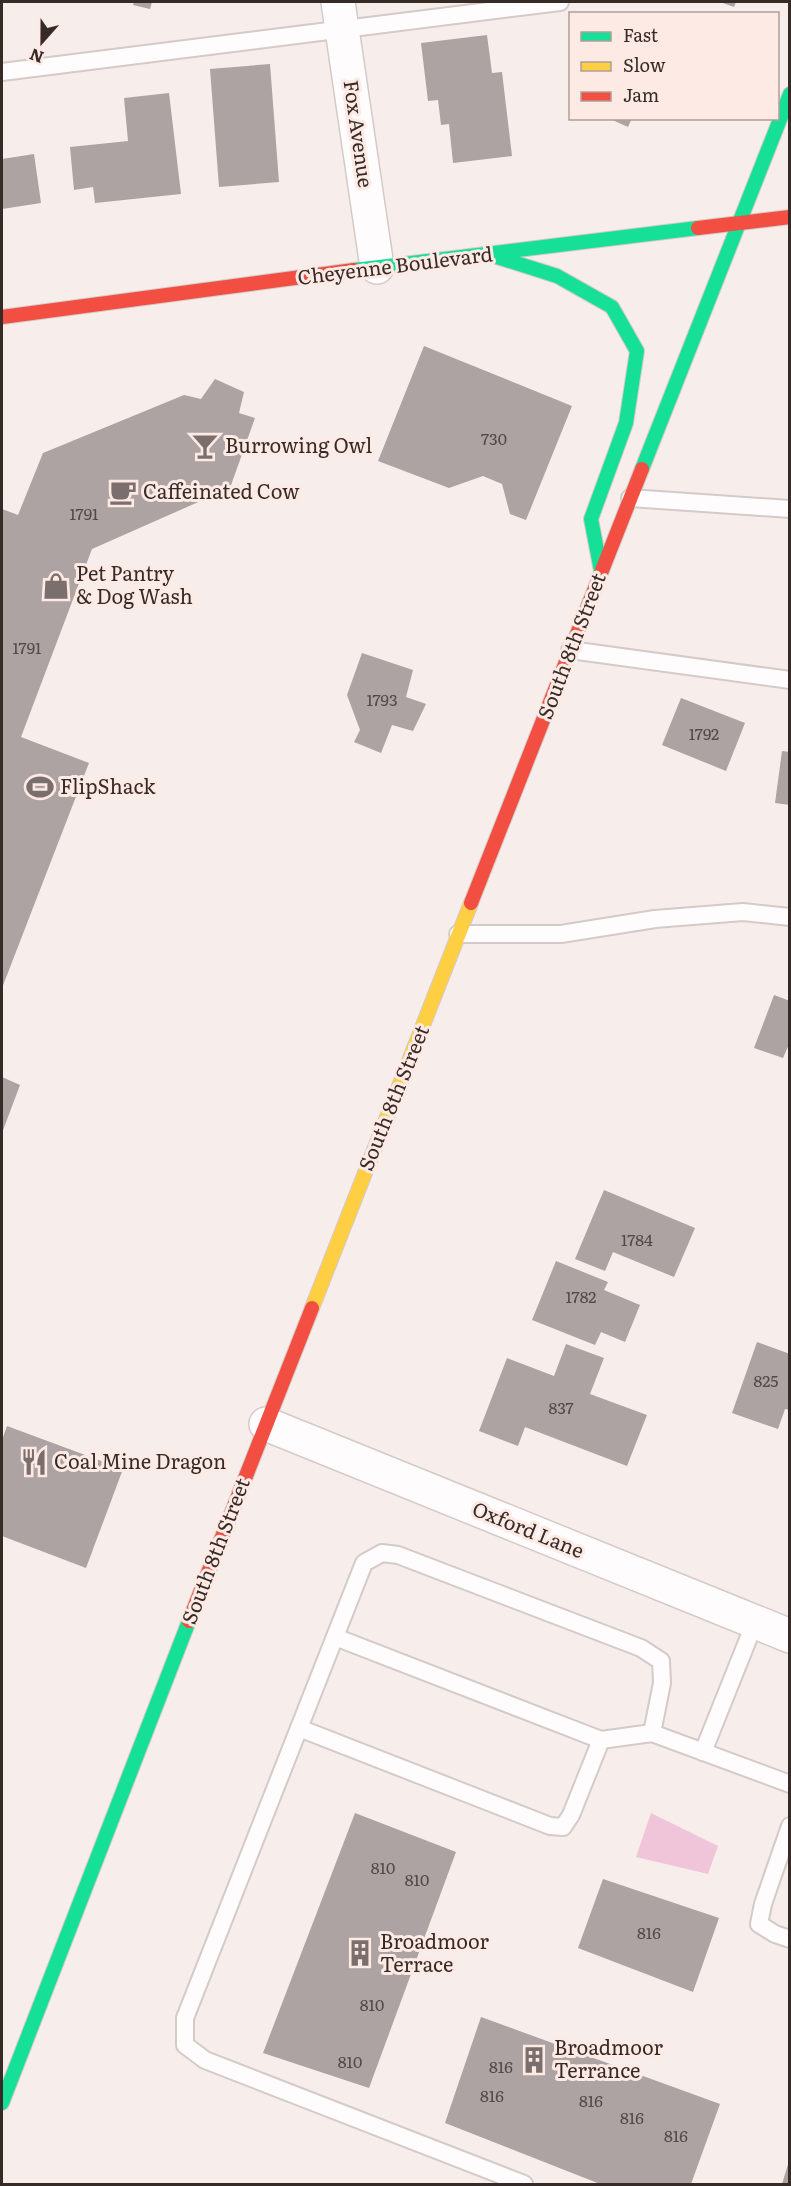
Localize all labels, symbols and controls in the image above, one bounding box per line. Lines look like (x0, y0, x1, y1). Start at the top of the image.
north arrow (12, 12, 72, 72)
legend (569, 12, 779, 120)
text: Fast (623, 21, 659, 48)
text: N (26, 43, 47, 71)
text: Slow (623, 51, 666, 78)
street label: Fox Avenue (338, 78, 382, 189)
text: Jam (623, 81, 659, 108)
street label: Cheyenne Boulevard (295, 237, 494, 291)
house number: 730 (481, 426, 507, 450)
place label: Burrowing Owl (225, 429, 372, 459)
bar icon: Burrowing Owl (190, 431, 220, 461)
place label: Caffeinated Cow (143, 475, 300, 505)
cafe icon: Caffeinated Cow (108, 477, 138, 507)
house number: 1791 (69, 501, 99, 525)
place label: Pet Pantry & Dog Wash (76, 557, 193, 610)
street label: South 8th Street (528, 568, 612, 723)
shop icon: Pet Pantry & Dog Wash (41, 571, 71, 601)
house number: 1791 (12, 635, 42, 659)
house number: 1793 (366, 687, 398, 711)
house number: 1792 (689, 721, 719, 745)
place label: FlipShack (60, 770, 156, 800)
sports icon: FlipShack (25, 772, 55, 802)
street label: South 8th Street (349, 1020, 435, 1175)
house number: 1784 (621, 1227, 653, 1251)
house number: 1782 (566, 1284, 596, 1308)
house number: 825 (754, 1368, 778, 1392)
house number: 837 (548, 1395, 574, 1419)
place label: Coal Mine Dragon (54, 1445, 226, 1475)
restaurant icon: Coal Mine Dragon (19, 1447, 49, 1477)
street label: South 8th Street (172, 1473, 256, 1628)
street label: Oxford Lane (468, 1492, 589, 1564)
house number: 810 (371, 1855, 395, 1879)
house number: 810 (405, 1867, 429, 1891)
house number: 816 (637, 1920, 661, 1944)
place label: Broadmoor Terrace (380, 1925, 489, 1978)
building icon: Broadmoor Terrace (345, 1938, 375, 1968)
house number: 810 (360, 1992, 384, 2016)
place label: Broadmoor Terrance (554, 2031, 663, 2084)
building icon: Broadmoor Terrance (519, 2045, 549, 2075)
house number: 810 (338, 2049, 362, 2073)
house number: 816 (489, 2054, 513, 2078)
house number: 816 (480, 2083, 504, 2107)
house number: 816 (579, 2088, 603, 2112)
house number: 816 (620, 2105, 644, 2129)
house number: 816 (664, 2123, 688, 2147)

